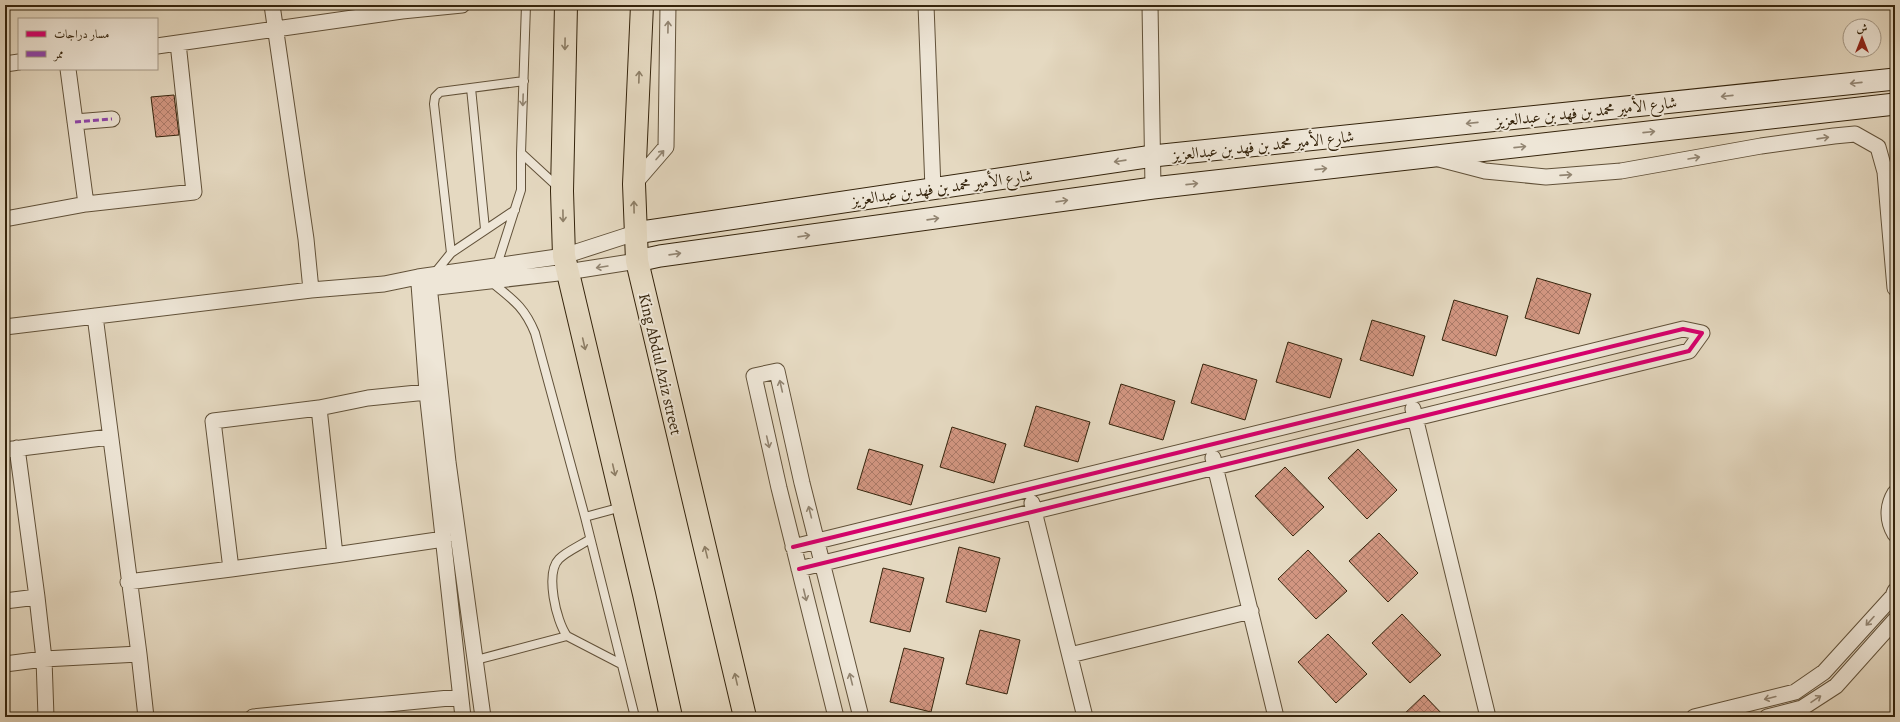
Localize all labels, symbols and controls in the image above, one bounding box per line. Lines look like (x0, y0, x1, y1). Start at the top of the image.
legend (18, 18, 158, 70)
north arrow (1842, 18, 1882, 58)
one-way arrow (664, 21, 672, 34)
text: ش (1857, 21, 1868, 36)
text: مسار دراجات (54, 26, 109, 42)
one-way arrow (561, 37, 569, 50)
text: ممر (52, 46, 64, 62)
one-way arrow (635, 71, 642, 84)
one-way arrow (1850, 79, 1863, 87)
street label: شارع الأمير محمد بن فهد بن عبدالعزيز (1492, 91, 1678, 135)
one-way arrow (519, 93, 527, 106)
one-way arrow (1721, 93, 1734, 100)
one-way arrow (1466, 119, 1479, 127)
street label: شارع الأمير محمد بن فهد بن عبدالعزيز (1169, 125, 1355, 169)
one-way arrow (1642, 129, 1655, 136)
one-way arrow (1816, 134, 1829, 142)
one-way arrow (1513, 143, 1526, 151)
one-way arrow (655, 149, 664, 160)
one-way arrow (1687, 154, 1700, 162)
one-way arrow (1114, 157, 1127, 165)
street label: شارع الأمير محمد بن فهد بن عبدالعزيز (848, 163, 1034, 214)
one-way arrow (1314, 166, 1327, 173)
one-way arrow (1559, 172, 1572, 179)
one-way arrow (1185, 180, 1198, 188)
one-way arrow (1055, 197, 1068, 205)
one-way arrow (631, 201, 638, 214)
one-way arrow (559, 209, 566, 222)
one-way arrow (926, 215, 939, 223)
one-way arrow (797, 232, 810, 240)
one-way arrow (668, 250, 681, 258)
one-way arrow (596, 263, 609, 271)
street label: King Abdul Aziz street (633, 291, 687, 437)
one-way arrow (581, 337, 588, 350)
one-way arrow (776, 379, 784, 392)
one-way arrow (765, 435, 773, 448)
one-way arrow (611, 463, 618, 476)
one-way arrow (806, 506, 813, 519)
one-way arrow (702, 546, 710, 559)
one-way arrow (802, 589, 810, 602)
one-way arrow (1865, 616, 1875, 626)
one-way arrow (731, 673, 739, 686)
one-way arrow (847, 673, 855, 686)
one-way arrow (1763, 695, 1776, 702)
one-way arrow (1810, 695, 1821, 703)

